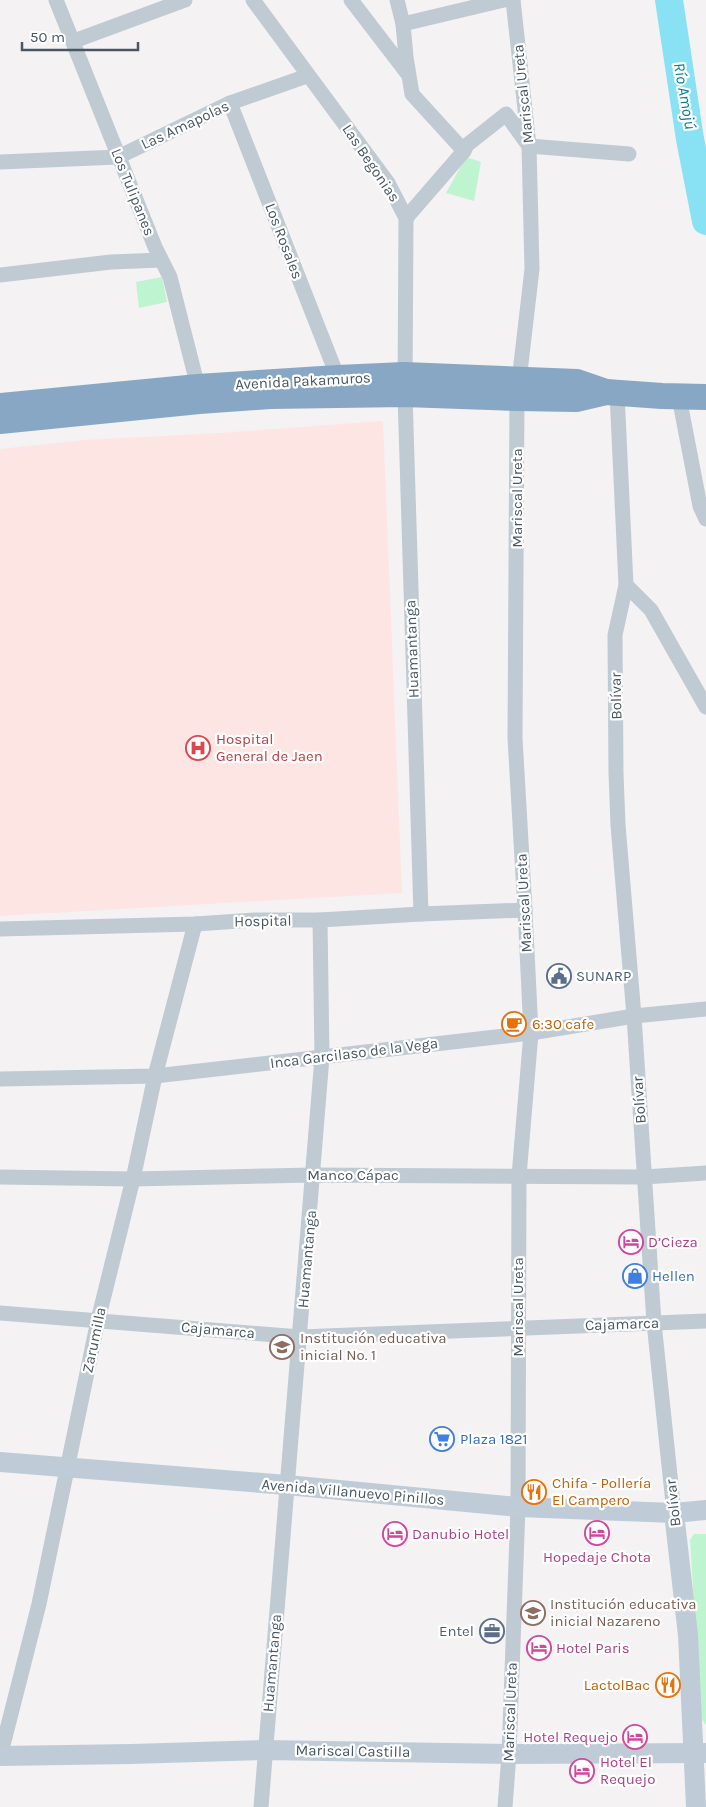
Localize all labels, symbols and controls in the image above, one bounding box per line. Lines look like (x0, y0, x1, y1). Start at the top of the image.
scale bar (22, 20, 139, 52)
text: 50 m (30, 28, 65, 46)
street label: Mariscal Ureta (509, 44, 537, 144)
water label: Río Amojú (670, 61, 700, 131)
street label: Las Amapolas (138, 97, 232, 153)
street label: Las Begonias (338, 121, 404, 205)
street label: Los Tulipanes (107, 146, 159, 238)
street label: Los Rosales (261, 200, 307, 282)
street label: Avenida Pakamuros (235, 368, 371, 394)
street label: Mariscal Ureta (508, 448, 526, 548)
street label: Huamantanga (401, 600, 423, 698)
street label: Bolívar (607, 672, 625, 720)
place label: Hospital General de Jaen (216, 730, 323, 765)
hospital icon: Hospital General de Jaen (185, 735, 211, 761)
street label: Mariscal Ureta (512, 853, 536, 953)
street label: Hospital (234, 912, 292, 930)
public building icon: SUNARP (546, 963, 572, 989)
place label: SUNARP (576, 967, 631, 985)
cafe icon: 6:30 cafe (501, 1011, 527, 1037)
place label: 6:30 cafe (532, 1015, 594, 1033)
street label: Inca Garcilaso de la Vega (269, 1034, 439, 1072)
street label: Bolívar (628, 1075, 650, 1124)
street label: Manco Cápac (307, 1166, 399, 1184)
street label: Huamantanga (294, 1209, 320, 1309)
hotel icon: D’Cieza (618, 1229, 644, 1255)
place label: D’Cieza (648, 1233, 698, 1251)
street label: Mariscal Ureta (509, 1257, 527, 1357)
shop icon: Hellen (622, 1263, 648, 1289)
place label: Hellen (652, 1267, 695, 1285)
street label: Zarumilla (78, 1305, 110, 1375)
street label: Cajamarca (585, 1314, 659, 1334)
street label: Cajamarca (180, 1318, 256, 1342)
place label: Institución educativa inicial No. 1 (300, 1329, 447, 1364)
school or university icon: Institución educativa inicial No. 1 (269, 1334, 295, 1360)
supermarket icon: Plaza 1821 (429, 1426, 455, 1452)
place label: Plaza 1821 (460, 1430, 528, 1448)
place label: Chifa - Pollería El Campero (552, 1474, 651, 1509)
street label: Avenida Villanuevo Pinillos (261, 1475, 445, 1509)
street label: Bolívar (662, 1478, 684, 1528)
restaurant icon: Chifa - Pollería El Campero (521, 1479, 547, 1505)
hotel icon: Hopedaje Chota (584, 1520, 610, 1546)
hotel icon: Danubio Hotel (382, 1521, 408, 1547)
place label: Danubio Hotel (412, 1525, 509, 1543)
place label: Hopedaje Chota (543, 1548, 651, 1566)
place label: Institución educativa inicial Nazareno (550, 1595, 697, 1630)
school or university icon: Institución educativa inicial Nazareno (520, 1600, 546, 1626)
street label: Huamantanga (259, 1613, 285, 1713)
office icon: Entel (479, 1618, 505, 1644)
place label: Entel (439, 1622, 474, 1640)
hotel icon: Hotel Paris (526, 1635, 552, 1661)
place label: Hotel Paris (556, 1639, 630, 1657)
street label: Mariscal Ureta (499, 1662, 521, 1762)
restaurant icon: LactolBac (655, 1672, 681, 1698)
place label: LactolBac (584, 1676, 650, 1694)
hotel icon: Hotel Requejo (622, 1724, 648, 1750)
place label: Hotel Requejo (523, 1728, 618, 1746)
street label: Mariscal Castilla (296, 1741, 410, 1761)
place label: Hotel El Requejo (600, 1753, 655, 1788)
hotel icon: Hotel El Requejo (569, 1758, 595, 1784)

